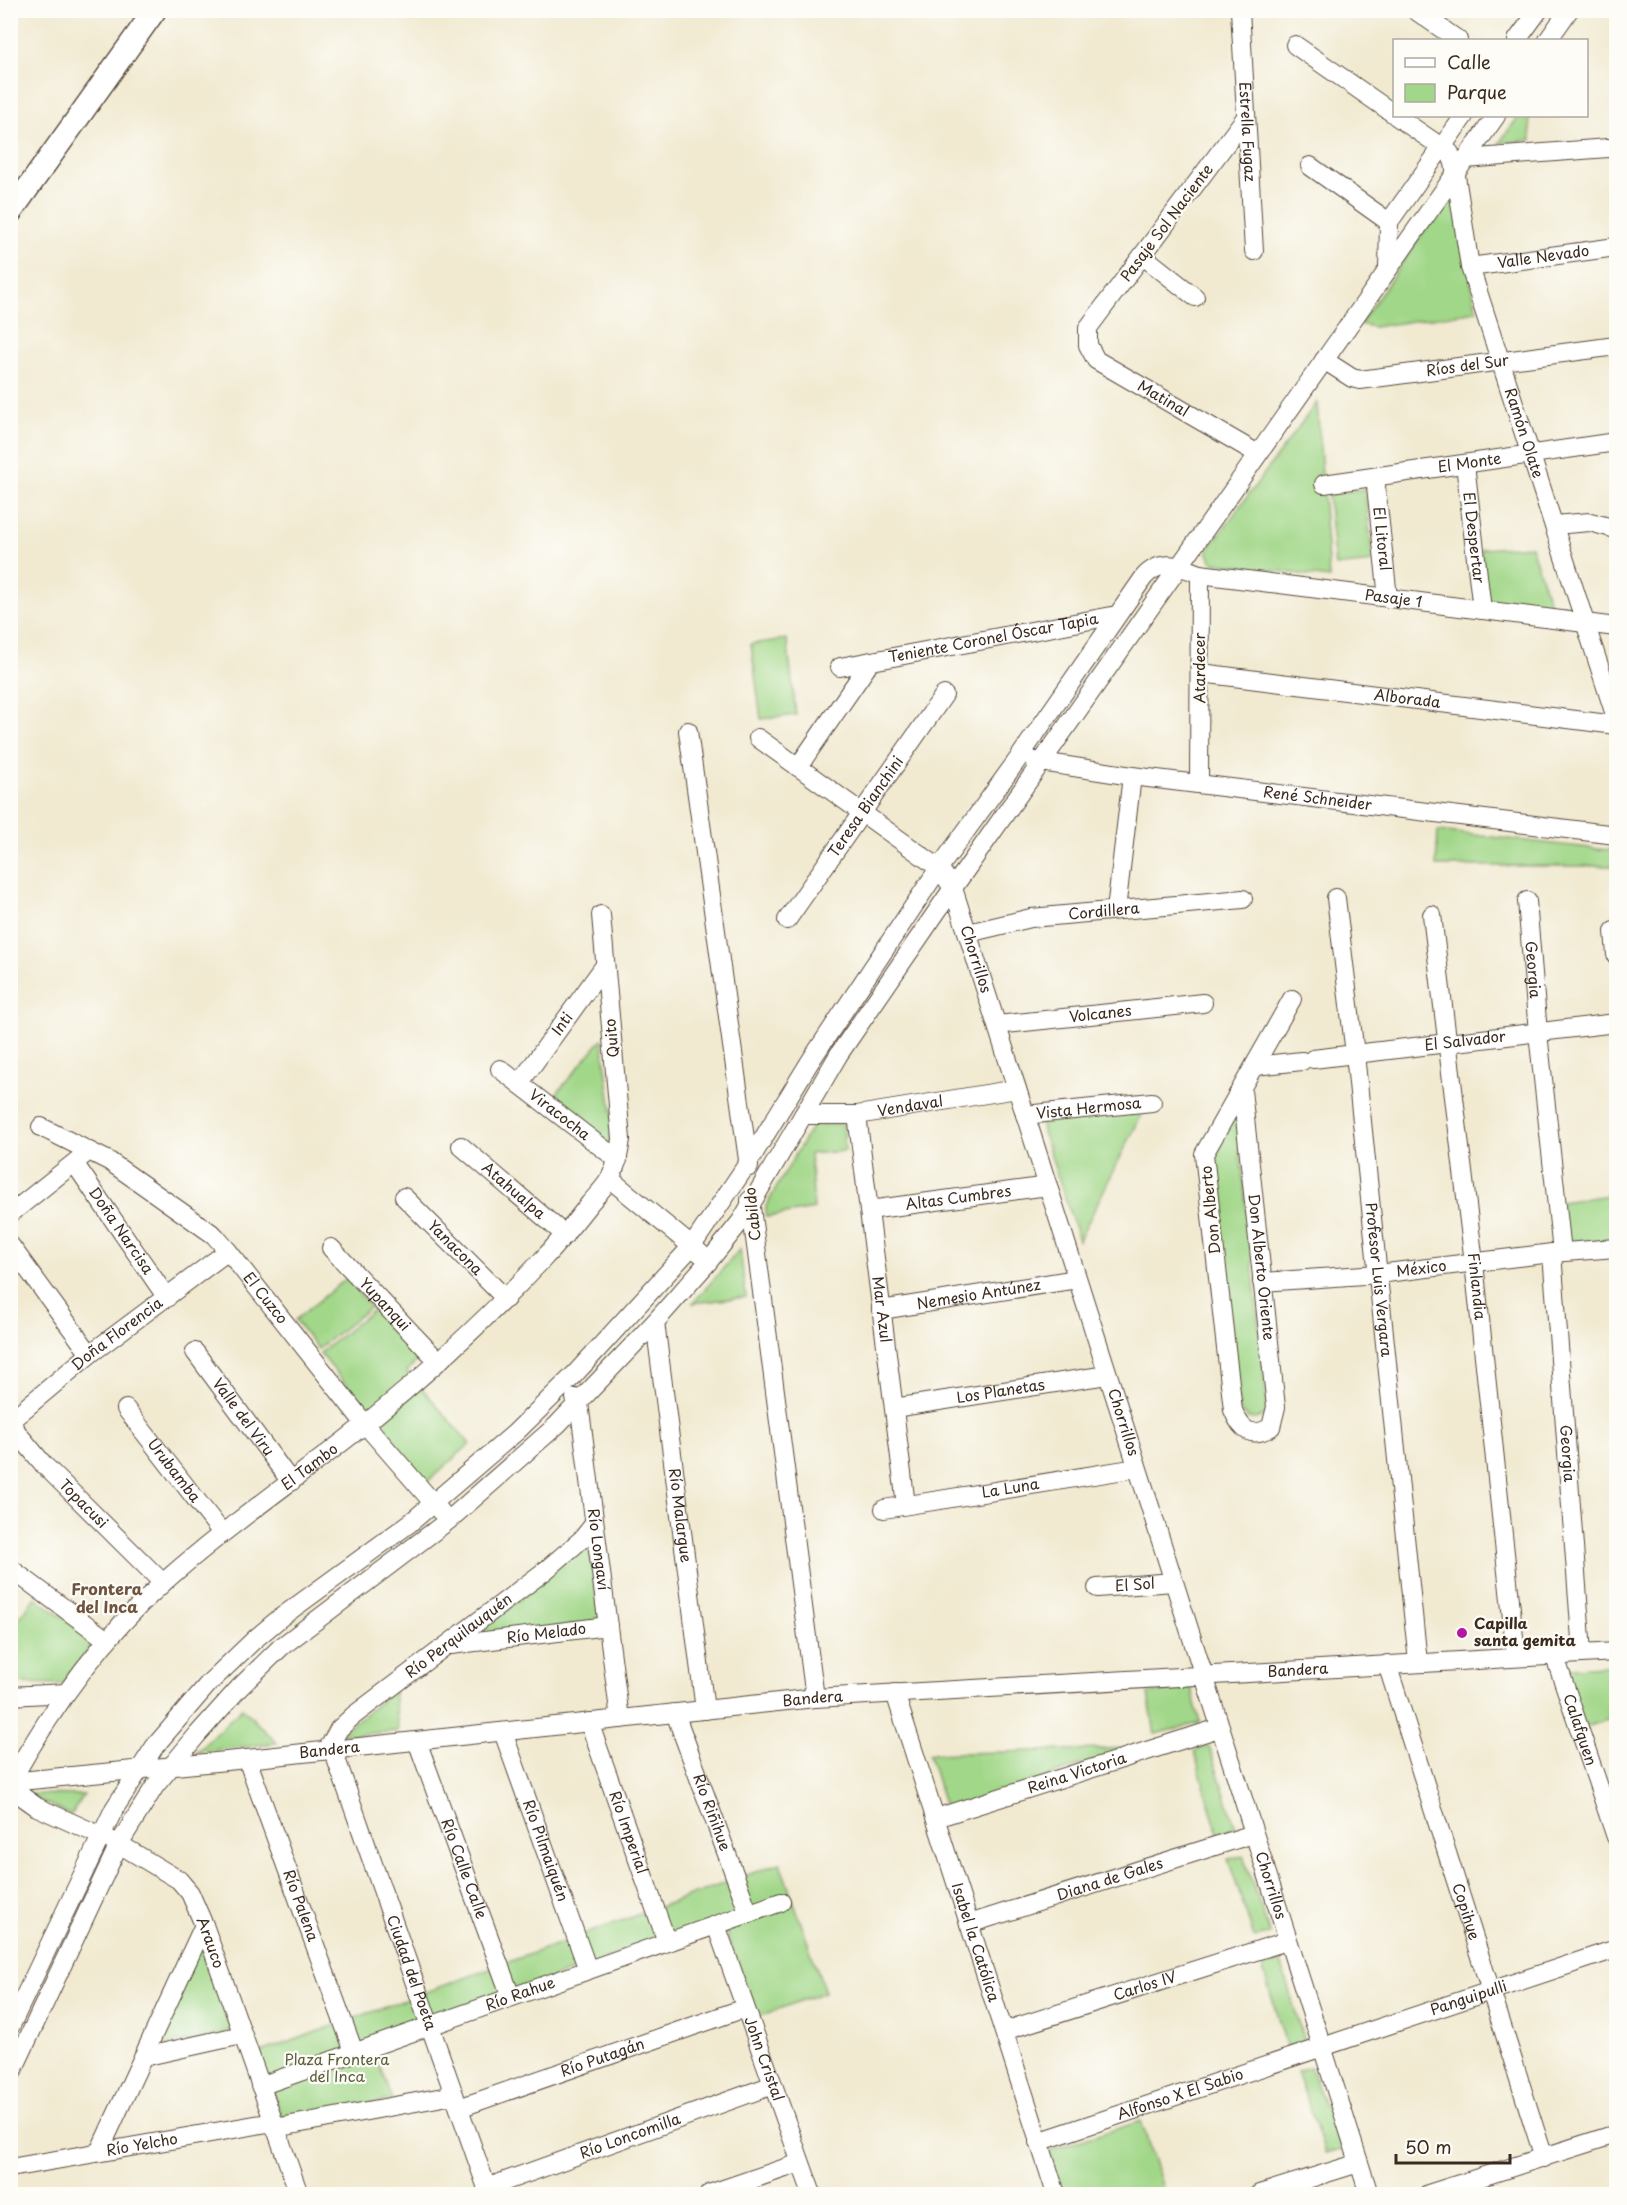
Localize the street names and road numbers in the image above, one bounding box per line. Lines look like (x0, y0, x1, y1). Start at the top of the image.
street label: Estrella Fugaz (1234, 81, 1263, 182)
street label: Pasaje Sol Naciente (1114, 158, 1218, 286)
street label: Valle Nevado (1496, 238, 1590, 273)
street label: Ríos del Sur (1424, 347, 1510, 381)
street label: Matinal (1134, 374, 1194, 422)
street label: Ramón Olate (1500, 385, 1551, 481)
street label: El Monte (1436, 446, 1503, 478)
street label: El Despertar (1458, 490, 1492, 585)
street label: El Litoral (1368, 505, 1398, 572)
street label: Pasaje 1 (1364, 582, 1424, 612)
street label: Teniente Coronel Óscar Tapia (886, 606, 1101, 668)
street label: Atardecer (1187, 633, 1210, 703)
street label: Alborada (1373, 682, 1443, 713)
street label: Teresa Bianchini (821, 751, 908, 861)
street label: René Schneider (1262, 779, 1373, 815)
street label: Cordillera (1067, 895, 1141, 925)
street label: Chorrillos (956, 922, 999, 996)
street label: Georgia (1520, 940, 1548, 1000)
street label: Volcanes (1068, 998, 1133, 1027)
street label: Inti (545, 1007, 577, 1040)
street label: Quito (597, 1018, 624, 1059)
street label: El Salvador (1423, 1023, 1507, 1056)
street label: Viracocha (525, 1082, 597, 1145)
street label: Vendaval (876, 1088, 944, 1122)
street label: Vista Hermosa (1035, 1090, 1143, 1124)
street label: Atahualpa (477, 1156, 552, 1224)
street label: Don Alberto (1193, 1165, 1226, 1256)
street label: Altas Cumbres (904, 1178, 1012, 1215)
street label: Doña Narcisa (84, 1182, 161, 1279)
street label: Cabildo (737, 1186, 766, 1242)
street label: Don Alberto Oriente (1243, 1192, 1282, 1341)
street label: Profesor Luis Vergara (1360, 1201, 1399, 1359)
street label: Yanacona (423, 1214, 489, 1280)
street label: Finlandia (1463, 1251, 1493, 1321)
street label: México (1395, 1253, 1448, 1282)
street label: El Cuzco (239, 1266, 294, 1328)
street label: Yupanqui (355, 1272, 417, 1335)
street label: Nemesio Antúnez (915, 1272, 1042, 1314)
street label: Mar Azul (867, 1275, 898, 1344)
street label: Doña Florencia (65, 1290, 168, 1375)
street label: Los Planetas (955, 1372, 1046, 1408)
street label: Valle del Viru (208, 1373, 281, 1460)
street label: Chorrillos (1103, 1385, 1146, 1459)
street label: Georgia (1555, 1424, 1582, 1484)
street label: Urubamba (143, 1433, 208, 1507)
street label: El Tambo (275, 1437, 342, 1495)
street label: Río Malargue (664, 1466, 699, 1564)
street label: La Luna (980, 1471, 1041, 1503)
street label: Topacusi (54, 1473, 114, 1533)
street label: Río Longaví (583, 1507, 616, 1592)
street label: El Sol (1114, 1570, 1156, 1597)
street label: Río Perquilauquén (400, 1587, 516, 1683)
street label: Río Melado (505, 1616, 587, 1648)
street label: Bandera (1267, 1656, 1330, 1682)
street label: Bandera (781, 1683, 844, 1711)
street label: Calafquen (1558, 1690, 1604, 1768)
street label: Bandera (298, 1734, 361, 1763)
street label: Reina Victoria (1024, 1745, 1129, 1798)
street label: Río Riñihue (688, 1770, 738, 1854)
street label: Río Imperial (604, 1787, 655, 1876)
street label: Río Pilmaiquén (518, 1796, 576, 1904)
street label: Río Calle Calle (436, 1815, 494, 1922)
street label: Chorrillos (1251, 1848, 1294, 1922)
street label: Diana de Gales (1054, 1850, 1166, 1905)
street label: Río Palena (278, 1866, 326, 1945)
street label: Isabel la Católica (947, 1879, 1007, 2005)
street label: Copihue (1447, 1880, 1487, 1943)
street label: Ciudad del Poeta (382, 1911, 444, 2034)
street label: Arauco (192, 1913, 231, 1971)
street label: Carlos IV (1110, 1964, 1179, 2006)
street label: Río Rahue (482, 1970, 558, 2016)
street label: Panguipulli (1427, 1973, 1510, 2020)
street label: John Cristal (739, 2013, 791, 2104)
street label: Río Putagán (557, 2031, 647, 2082)
street label: Alfonso X El Sabio (1114, 2061, 1246, 2125)
street label: Río Loncomilla (576, 2106, 684, 2164)
street label: Río Yelcho (104, 2126, 179, 2161)

